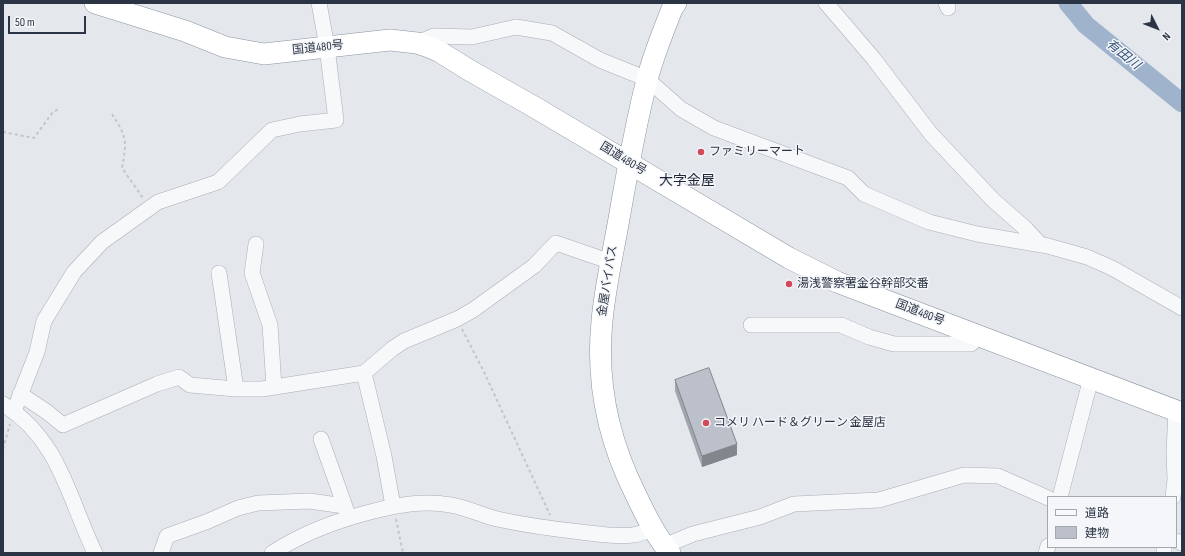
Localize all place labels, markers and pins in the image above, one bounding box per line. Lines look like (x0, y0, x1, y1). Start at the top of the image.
place label: ファミリーマート (709, 145, 805, 159)
marker: ファミリーマート (696, 147, 706, 157)
place label: 湯浅警察署金谷幹部交番 (797, 277, 929, 291)
marker: 湯浅警察署金谷幹部交番 (784, 279, 794, 289)
place label: コメリ ハード＆グリーン 金屋店 (714, 416, 886, 430)
marker: コメリ ハード＆グリーン 金屋店 (701, 418, 711, 428)

